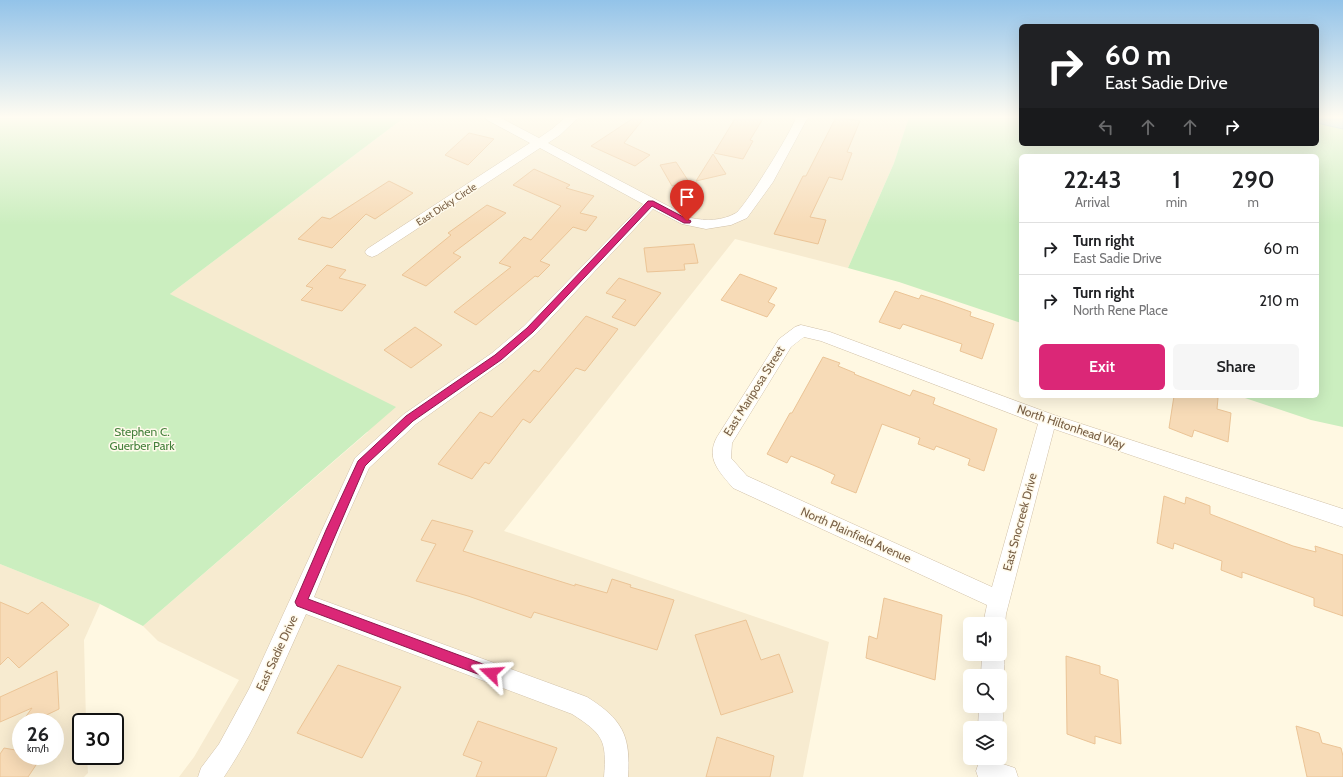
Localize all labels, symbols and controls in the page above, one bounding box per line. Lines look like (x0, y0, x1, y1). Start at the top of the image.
text: 60 m (1105, 38, 1171, 72)
icon: right (1039, 40, 1091, 92)
text: East Sadie Drive (1105, 72, 1228, 94)
icon: left (1095, 116, 1117, 138)
icon: ahead (1137, 116, 1159, 138)
icon: ahead (1179, 116, 1201, 138)
icon: right (1221, 116, 1243, 138)
text: 22:43 (1063, 165, 1121, 194)
text: 1 (1172, 165, 1181, 194)
text: 290 (1232, 165, 1275, 194)
street label: East Dicky Circle (414, 180, 479, 229)
pin (670, 180, 704, 221)
icon: arrive (676, 186, 698, 208)
text: Arrival (1075, 194, 1110, 210)
text: min (1166, 194, 1187, 210)
text: m (1247, 194, 1259, 210)
text: Turn right (1073, 232, 1134, 250)
icon: right (1039, 238, 1061, 260)
text: 60 m (1263, 240, 1299, 258)
text: East Sadie Drive (1073, 250, 1162, 266)
text: Turn right (1073, 284, 1134, 302)
icon: right (1039, 290, 1061, 312)
text: 210 m (1259, 292, 1299, 310)
text: North Rene Place (1073, 302, 1168, 318)
street label: East Mariposa Street (720, 343, 787, 439)
button: Exit (1039, 344, 1165, 390)
button: Share (1173, 344, 1299, 390)
street label: North Hiltonhead Way (1015, 401, 1127, 452)
park label: Stephen C. Guerber Park (109, 424, 175, 453)
street label: East Snocreek Drive (999, 471, 1040, 572)
street label: North Plainfield Avenue (799, 503, 914, 566)
street label: East Sadie Drive (252, 613, 301, 693)
map controls (963, 617, 1007, 765)
button: sound (963, 617, 1007, 661)
position arrow (470, 652, 512, 694)
button: search (963, 669, 1007, 713)
speed limit sign: 30 (72, 713, 124, 765)
button: layers (963, 721, 1007, 765)
text: 26 (27, 722, 49, 746)
text: km/h (27, 742, 49, 755)

